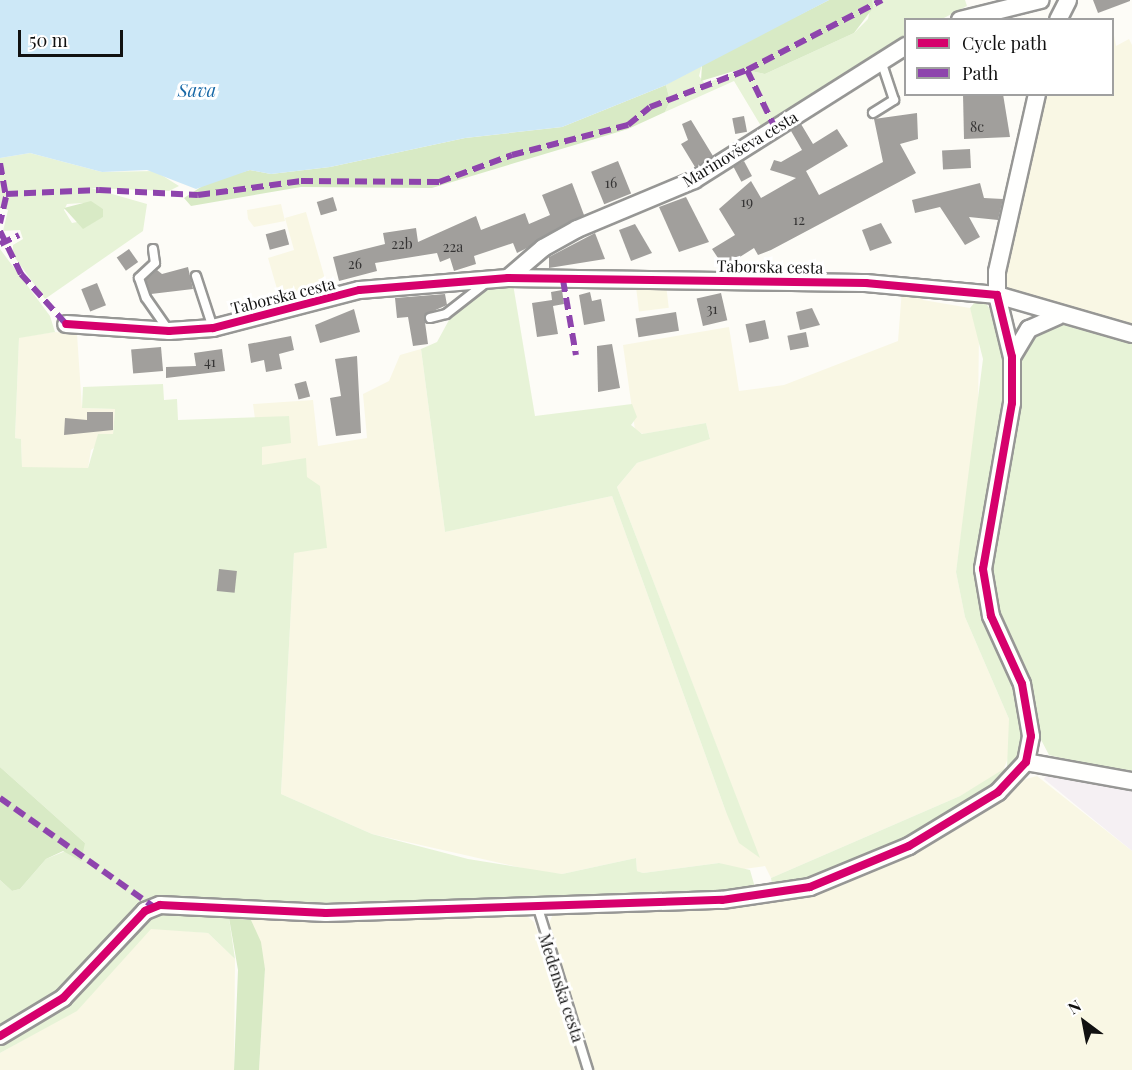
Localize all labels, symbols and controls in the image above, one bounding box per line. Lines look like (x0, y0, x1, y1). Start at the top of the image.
scale bar (21, 18, 126, 56)
legend (904, 18, 1114, 96)
text: 50 m (29, 28, 68, 52)
text: Cycle path (962, 31, 1047, 55)
text: Path (962, 61, 998, 85)
water label: Sava (178, 79, 216, 101)
street label: Marinovševa cesta (679, 107, 801, 191)
house number: 8c (970, 119, 984, 135)
house number: 16 (605, 175, 617, 191)
house number: 19 (741, 194, 753, 210)
house number: 12 (793, 212, 805, 228)
house number: 22b (391, 236, 413, 252)
house number: 22a (443, 239, 463, 255)
house number: 26 (348, 256, 362, 272)
street label: Taborska cesta (716, 256, 824, 278)
street label: Taborska cesta (229, 274, 337, 318)
house number: 31 (706, 301, 718, 317)
house number: 41 (204, 354, 216, 370)
street label: Medenska cesta (534, 931, 588, 1045)
north arrow (1054, 992, 1114, 1052)
text: N (1064, 994, 1085, 1018)

